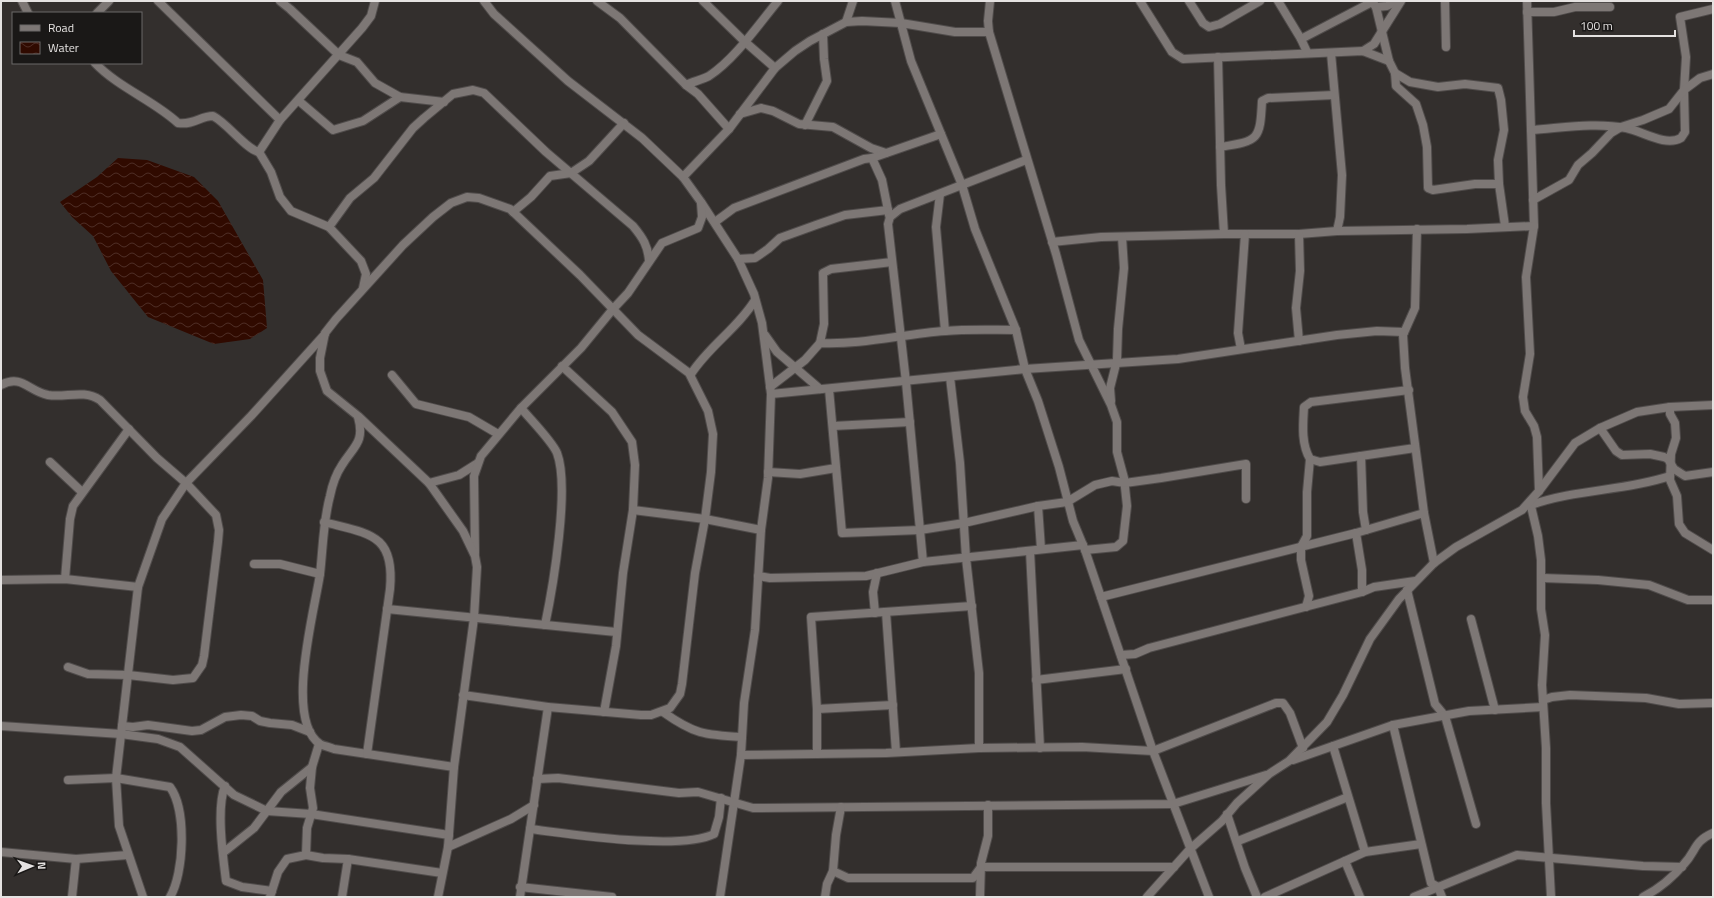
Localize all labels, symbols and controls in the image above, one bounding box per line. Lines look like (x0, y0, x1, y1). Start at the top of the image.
legend (12, 12, 142, 64)
scale bar (1574, 12, 1675, 38)
text: 100 m (1580, 16, 1613, 35)
text: Road (48, 18, 74, 37)
text: Water (48, 38, 79, 57)
north arrow (12, 846, 52, 886)
text: N (34, 862, 50, 870)

